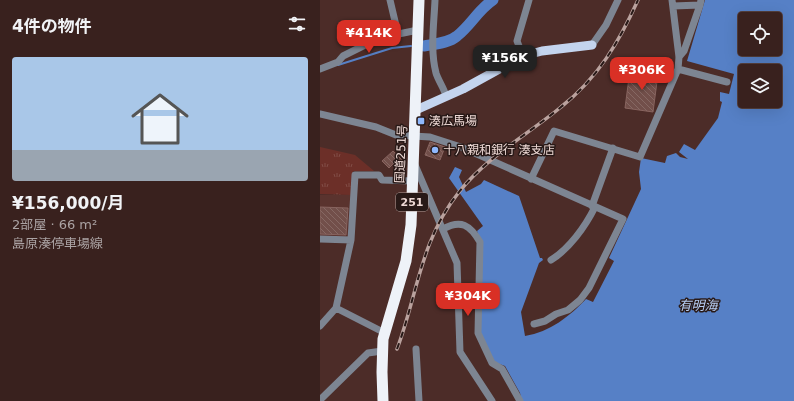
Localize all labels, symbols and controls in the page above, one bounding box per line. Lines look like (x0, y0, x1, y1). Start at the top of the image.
map controls (738, 12, 782, 108)
button: locate (738, 12, 782, 56)
icon: filters (286, 13, 308, 35)
text: 4件の物件 (12, 16, 92, 36)
pin: ¥414K (341, 20, 397, 54)
text: ¥414K (346, 25, 392, 40)
pin: ¥156K (477, 45, 533, 79)
text: ¥156K (482, 50, 528, 65)
pin: ¥306K (614, 57, 670, 91)
text: ¥306K (619, 62, 665, 77)
button: layers (738, 64, 782, 108)
icon: home (124, 83, 196, 155)
place label: 湊広馬場 (429, 114, 477, 128)
marker: 湊広馬場 (416, 116, 426, 126)
street label: 国道251号 (392, 124, 410, 184)
place label: 十八親和銀行 湊支店 (443, 143, 555, 157)
marker: 十八親和銀行 湊支店 (430, 145, 440, 155)
text: ¥156,000/月 (12, 193, 124, 213)
road number: 251 (396, 193, 428, 211)
text: 2部屋 · 66 m² (12, 217, 97, 232)
text: 島原湊停車場線 (12, 236, 103, 251)
pin: ¥304K (440, 283, 496, 317)
text: ¥304K (445, 288, 491, 303)
water label: 有明海 (678, 298, 719, 313)

